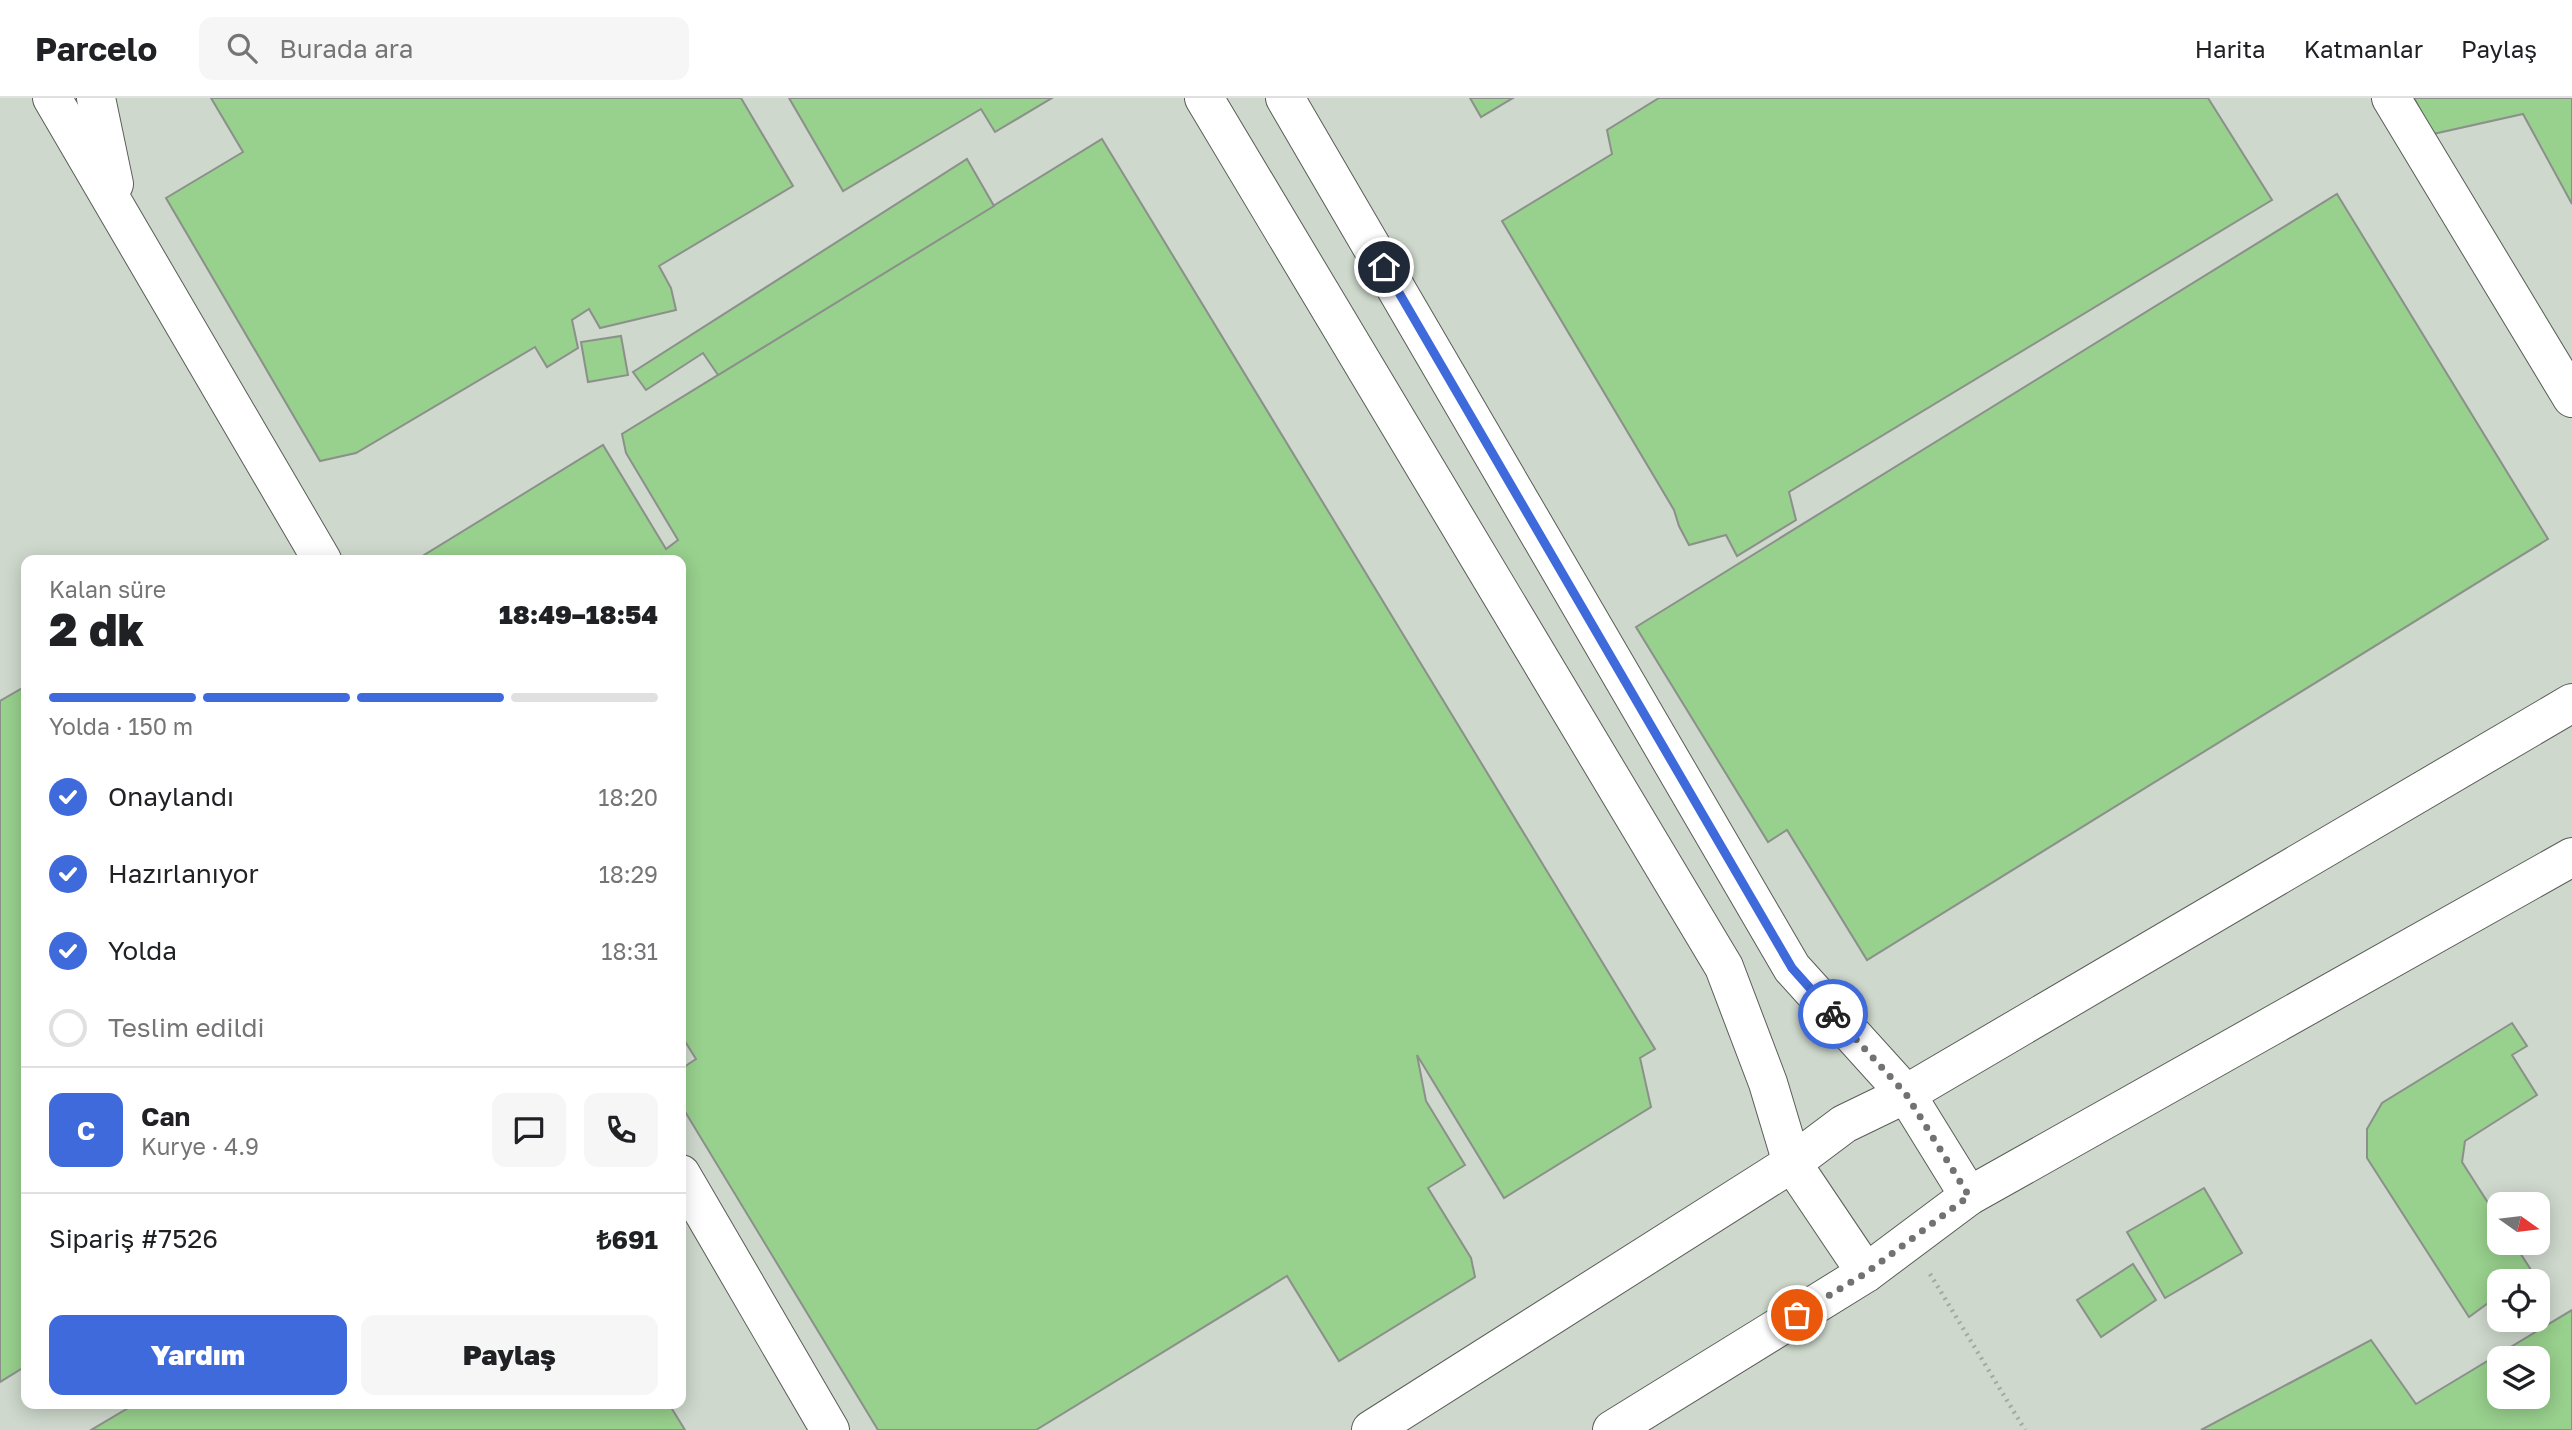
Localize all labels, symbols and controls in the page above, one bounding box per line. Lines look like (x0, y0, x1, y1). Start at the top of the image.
search box (199, 17, 689, 80)
text: Parcelo (35, 29, 157, 68)
icon: search (223, 29, 261, 67)
text: Burada ara (279, 33, 413, 64)
text: Harita (2195, 34, 2266, 63)
text: Katmanlar (2304, 34, 2423, 63)
text: Paylaş (2461, 34, 2537, 63)
pin (1354, 237, 1414, 297)
icon: home (1365, 248, 1403, 286)
text: Kalan süre (49, 575, 166, 603)
text: 18:49–18:54 (499, 599, 658, 630)
text: 2 dk (49, 601, 144, 656)
text: Yolda · 150 m (49, 712, 193, 740)
icon: check (49, 778, 87, 816)
text: Onaylandı (108, 781, 234, 812)
text: 18:20 (598, 783, 658, 811)
icon: check (49, 855, 87, 893)
text: Hazırlanıyor (108, 858, 259, 889)
text: 18:29 (599, 860, 658, 888)
icon: check (49, 932, 87, 970)
text: Yolda (108, 935, 177, 966)
text: 18:31 (601, 937, 658, 965)
courier (1798, 979, 1868, 1049)
icon: bike (1814, 995, 1852, 1033)
text: Teslim edildi (108, 1012, 265, 1043)
button: chat (492, 1093, 566, 1167)
button: phone (584, 1093, 658, 1167)
text: Can (141, 1101, 190, 1132)
text: C (77, 1115, 95, 1146)
text: Kurye · 4.9 (141, 1132, 259, 1160)
north arrow (2487, 1192, 2550, 1255)
map controls (2487, 1192, 2550, 1409)
text: Sipariş #7526 (49, 1223, 218, 1254)
text: ₺691 (597, 1224, 658, 1255)
button: locate (2487, 1269, 2550, 1332)
pin (1767, 1285, 1827, 1345)
icon: bag (1778, 1296, 1816, 1334)
button: Yardım (49, 1315, 347, 1395)
button: Paylaş (361, 1315, 658, 1395)
button: layers (2487, 1346, 2550, 1409)

